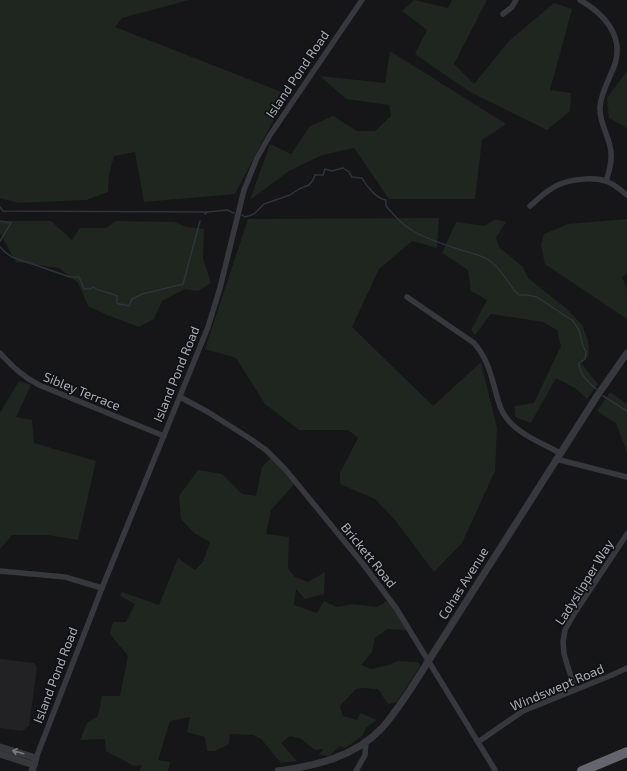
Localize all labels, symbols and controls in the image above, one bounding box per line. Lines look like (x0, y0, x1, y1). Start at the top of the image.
street label: Island Pond Road (262, 27, 332, 121)
street label: Island Pond Road (150, 324, 202, 424)
street label: Sibley Terrace (41, 368, 123, 414)
street label: Brickett Road (338, 519, 400, 591)
street label: Ladyslipper Way (551, 536, 617, 628)
street label: Cohas Avenue (434, 544, 492, 622)
street label: Island Pond Road (29, 625, 81, 725)
street label: Windswept Road (508, 660, 606, 714)
one-way arrow (12, 748, 25, 755)

